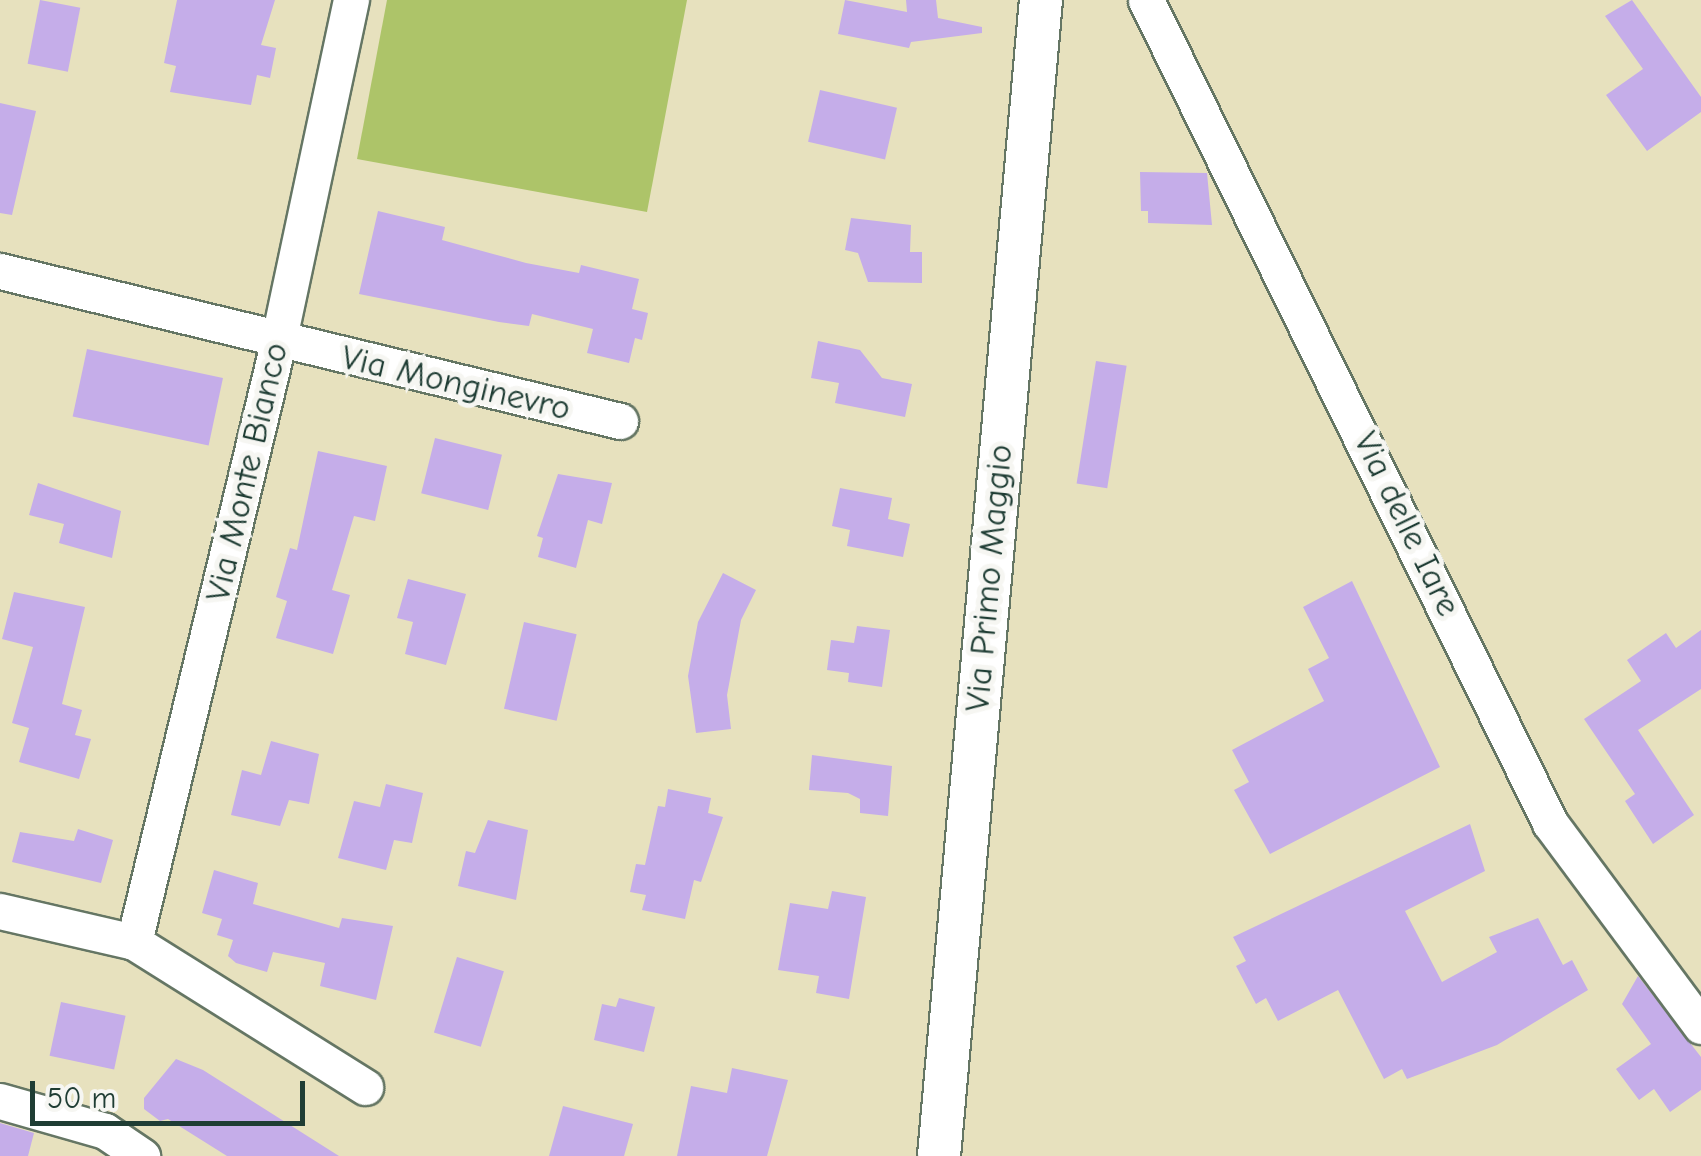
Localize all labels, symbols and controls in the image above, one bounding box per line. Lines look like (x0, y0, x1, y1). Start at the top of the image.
street label: Via Monginevro (338, 336, 574, 430)
street label: Via Monte Bianco (197, 339, 297, 605)
street label: Via delle Iare (1344, 425, 1470, 623)
street label: Via Primo Maggio (956, 443, 1022, 713)
scale bar (35, 1061, 310, 1123)
text: 50 m (47, 1081, 116, 1116)

